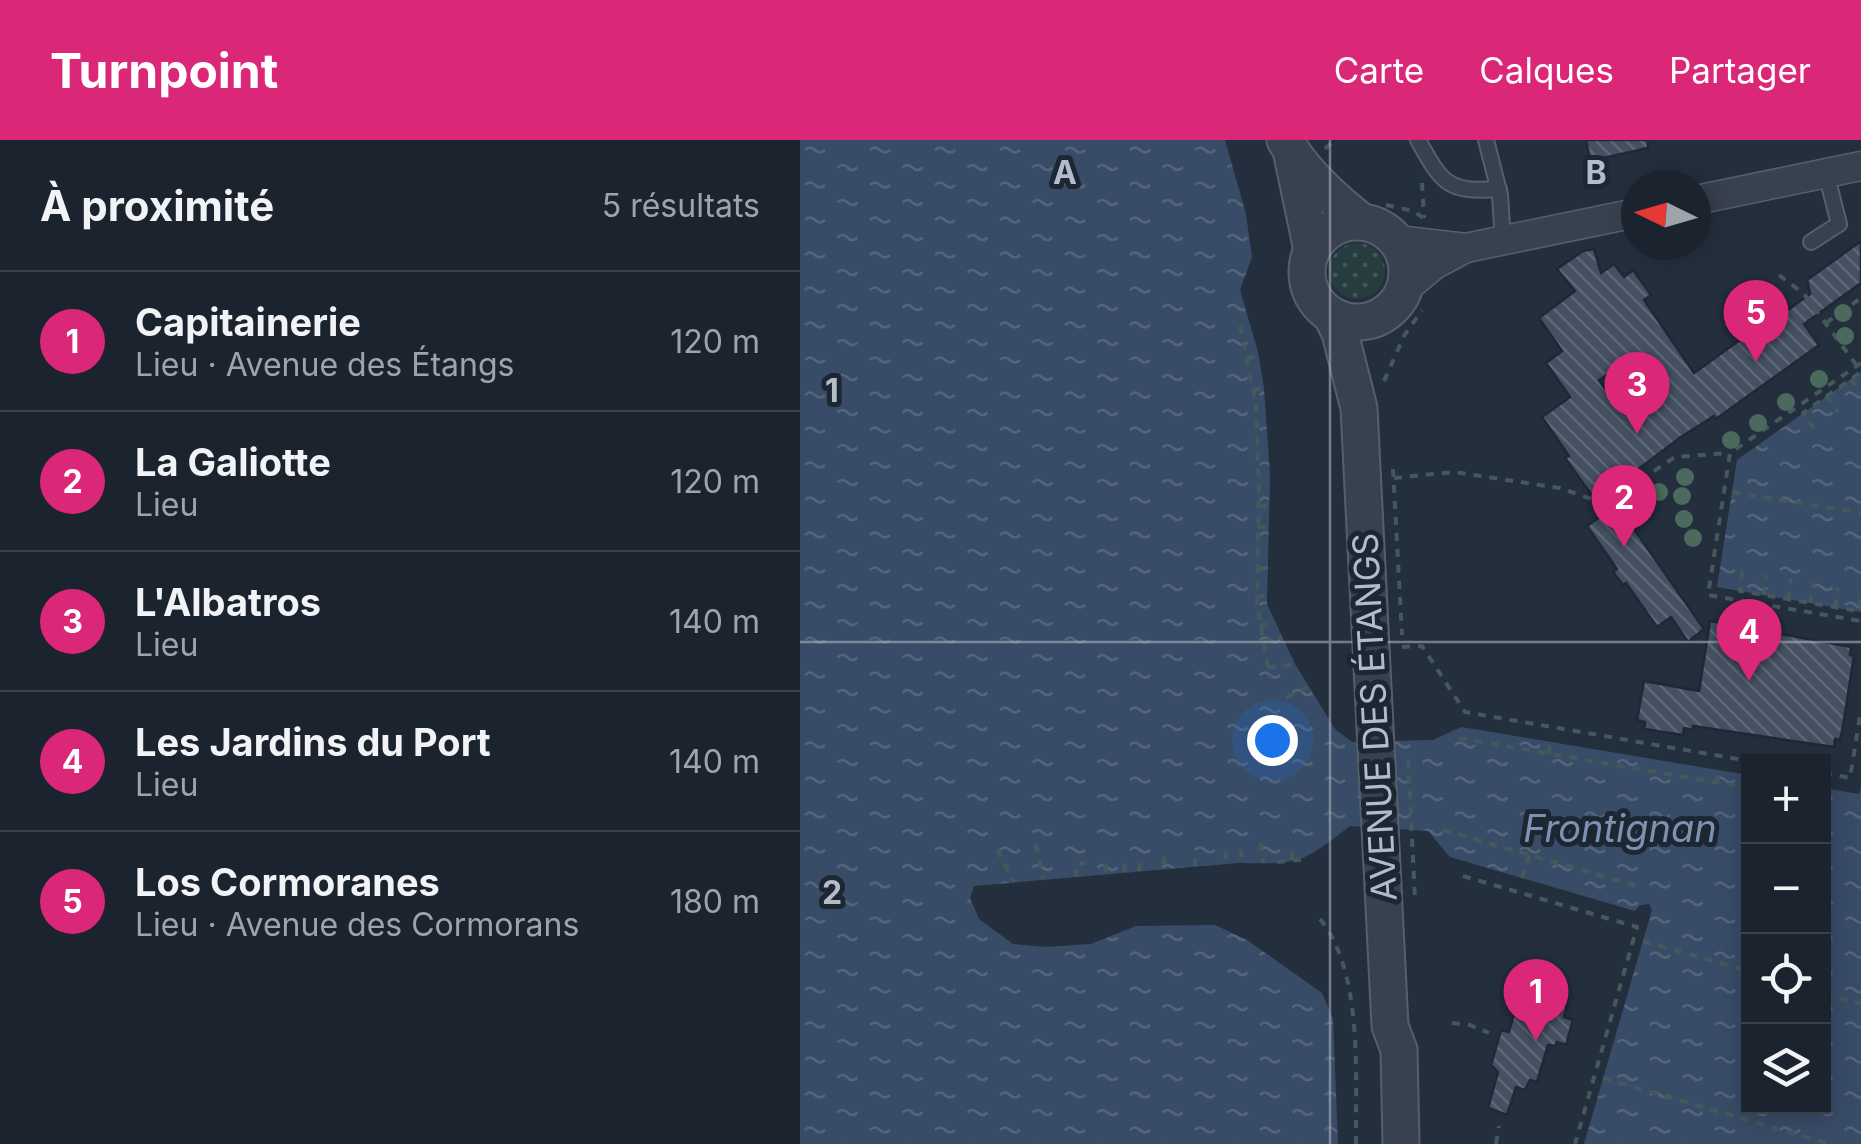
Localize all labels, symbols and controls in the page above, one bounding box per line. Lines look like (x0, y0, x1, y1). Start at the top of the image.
text: Turnpoint (50, 41, 278, 100)
text: Carte (1334, 49, 1424, 91)
text: Calques (1479, 49, 1614, 91)
text: Partager (1669, 49, 1811, 91)
text: A (1053, 153, 1077, 192)
text: B (1585, 153, 1607, 192)
north arrow (1621, 170, 1711, 260)
text: À proximité (40, 180, 274, 231)
text: 5 résultats (602, 186, 760, 225)
pin: 5 (1724, 280, 1788, 362)
text: Capitainerie (135, 299, 361, 345)
text: 1 (66, 322, 79, 361)
text: 120 m (670, 322, 760, 361)
text: Lieu · Avenue des Étangs (135, 345, 514, 384)
pin: 3 (1604, 352, 1670, 434)
text: 1 (825, 371, 839, 410)
text: La Galiotte (135, 439, 331, 485)
text: 2 (62, 462, 83, 501)
text: 120 m (670, 462, 760, 501)
pin: 2 (1592, 464, 1656, 547)
text: Lieu (135, 485, 198, 524)
street label: AVENUE DES ÉTANGS (1343, 532, 1405, 902)
text: L'Albatros (135, 579, 321, 625)
pin: 4 (1716, 598, 1782, 681)
text: 3 (62, 602, 83, 641)
text: 140 m (669, 602, 760, 641)
text: Lieu (135, 625, 198, 664)
your location (1247, 715, 1298, 766)
text: Les Jardins du Port (135, 719, 491, 765)
text: 4 (62, 742, 83, 781)
text: 140 m (669, 742, 760, 781)
map controls (1741, 754, 1831, 1114)
button: + (1741, 754, 1831, 844)
text: Lieu (135, 765, 198, 804)
water label: Frontignan (1523, 805, 1717, 851)
button: − (1741, 844, 1831, 934)
text: Los Cormoranes (135, 859, 440, 905)
text: 2 (822, 873, 842, 912)
text: 5 (62, 882, 83, 921)
text: 180 m (670, 882, 760, 921)
text: Lieu · Avenue des Cormorans (135, 905, 579, 944)
button: locate (1741, 934, 1831, 1024)
pin: 1 (1504, 958, 1568, 1041)
button: layers (1741, 1024, 1831, 1114)

